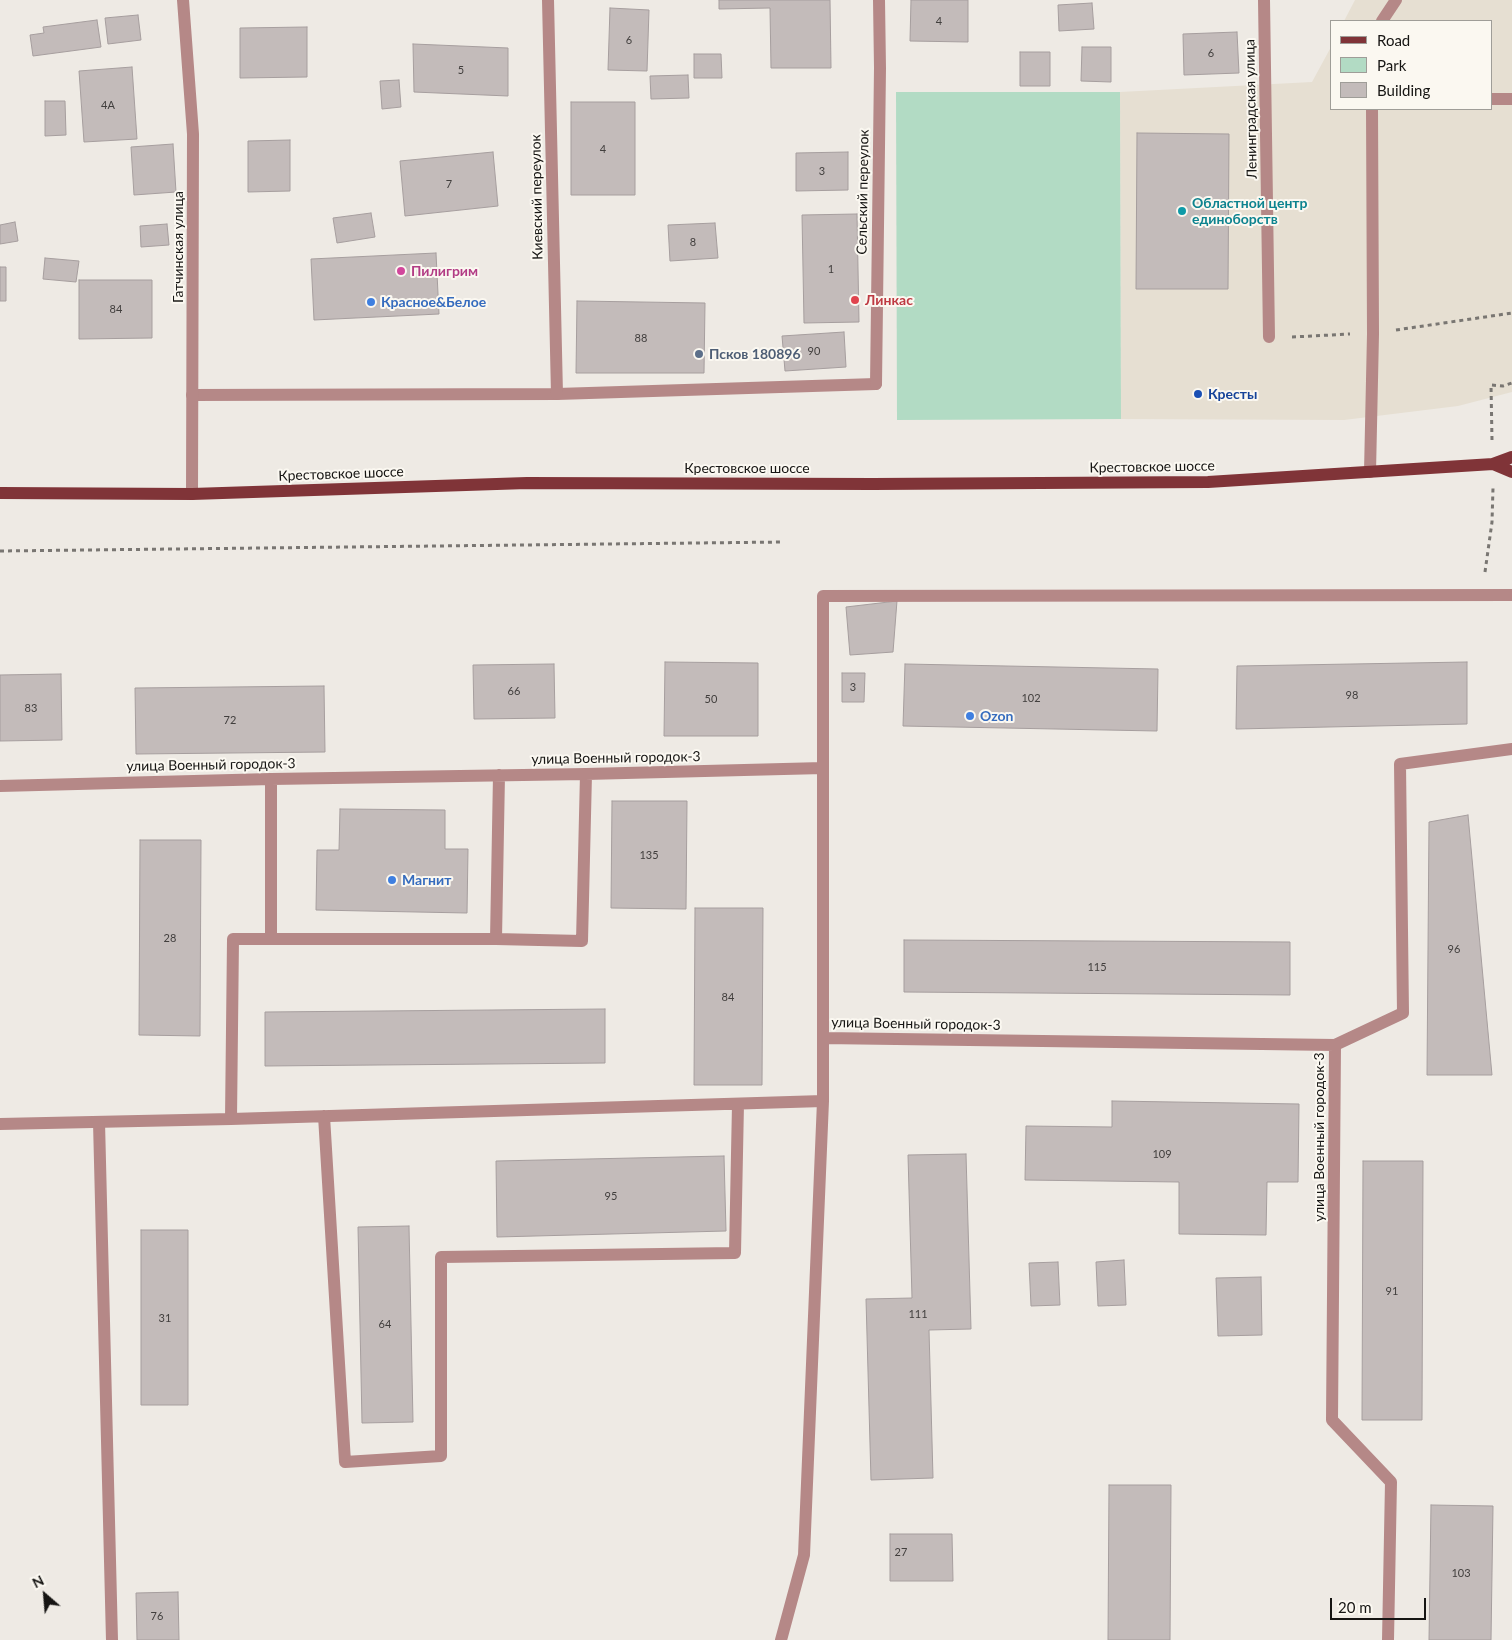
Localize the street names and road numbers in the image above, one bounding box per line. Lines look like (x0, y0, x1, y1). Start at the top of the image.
street label: Ленинградская улица (1241, 39, 1261, 179)
street label: Сельский переулок (854, 129, 872, 255)
street label: Киевский переулок (528, 134, 546, 260)
street label: Гатчинская улица (170, 191, 186, 303)
street label: Крестовское шоссе (1089, 458, 1215, 476)
street label: Крестовское шоссе (684, 460, 810, 476)
street label: Крестовское шоссе (278, 463, 404, 485)
street label: улица Военный городок-3 (531, 748, 701, 768)
street label: улица Военный городок-3 (126, 755, 296, 775)
street label: улица Военный городок-3 (831, 1014, 1001, 1034)
street label: улица Военный городок-3 (1311, 1052, 1327, 1222)

